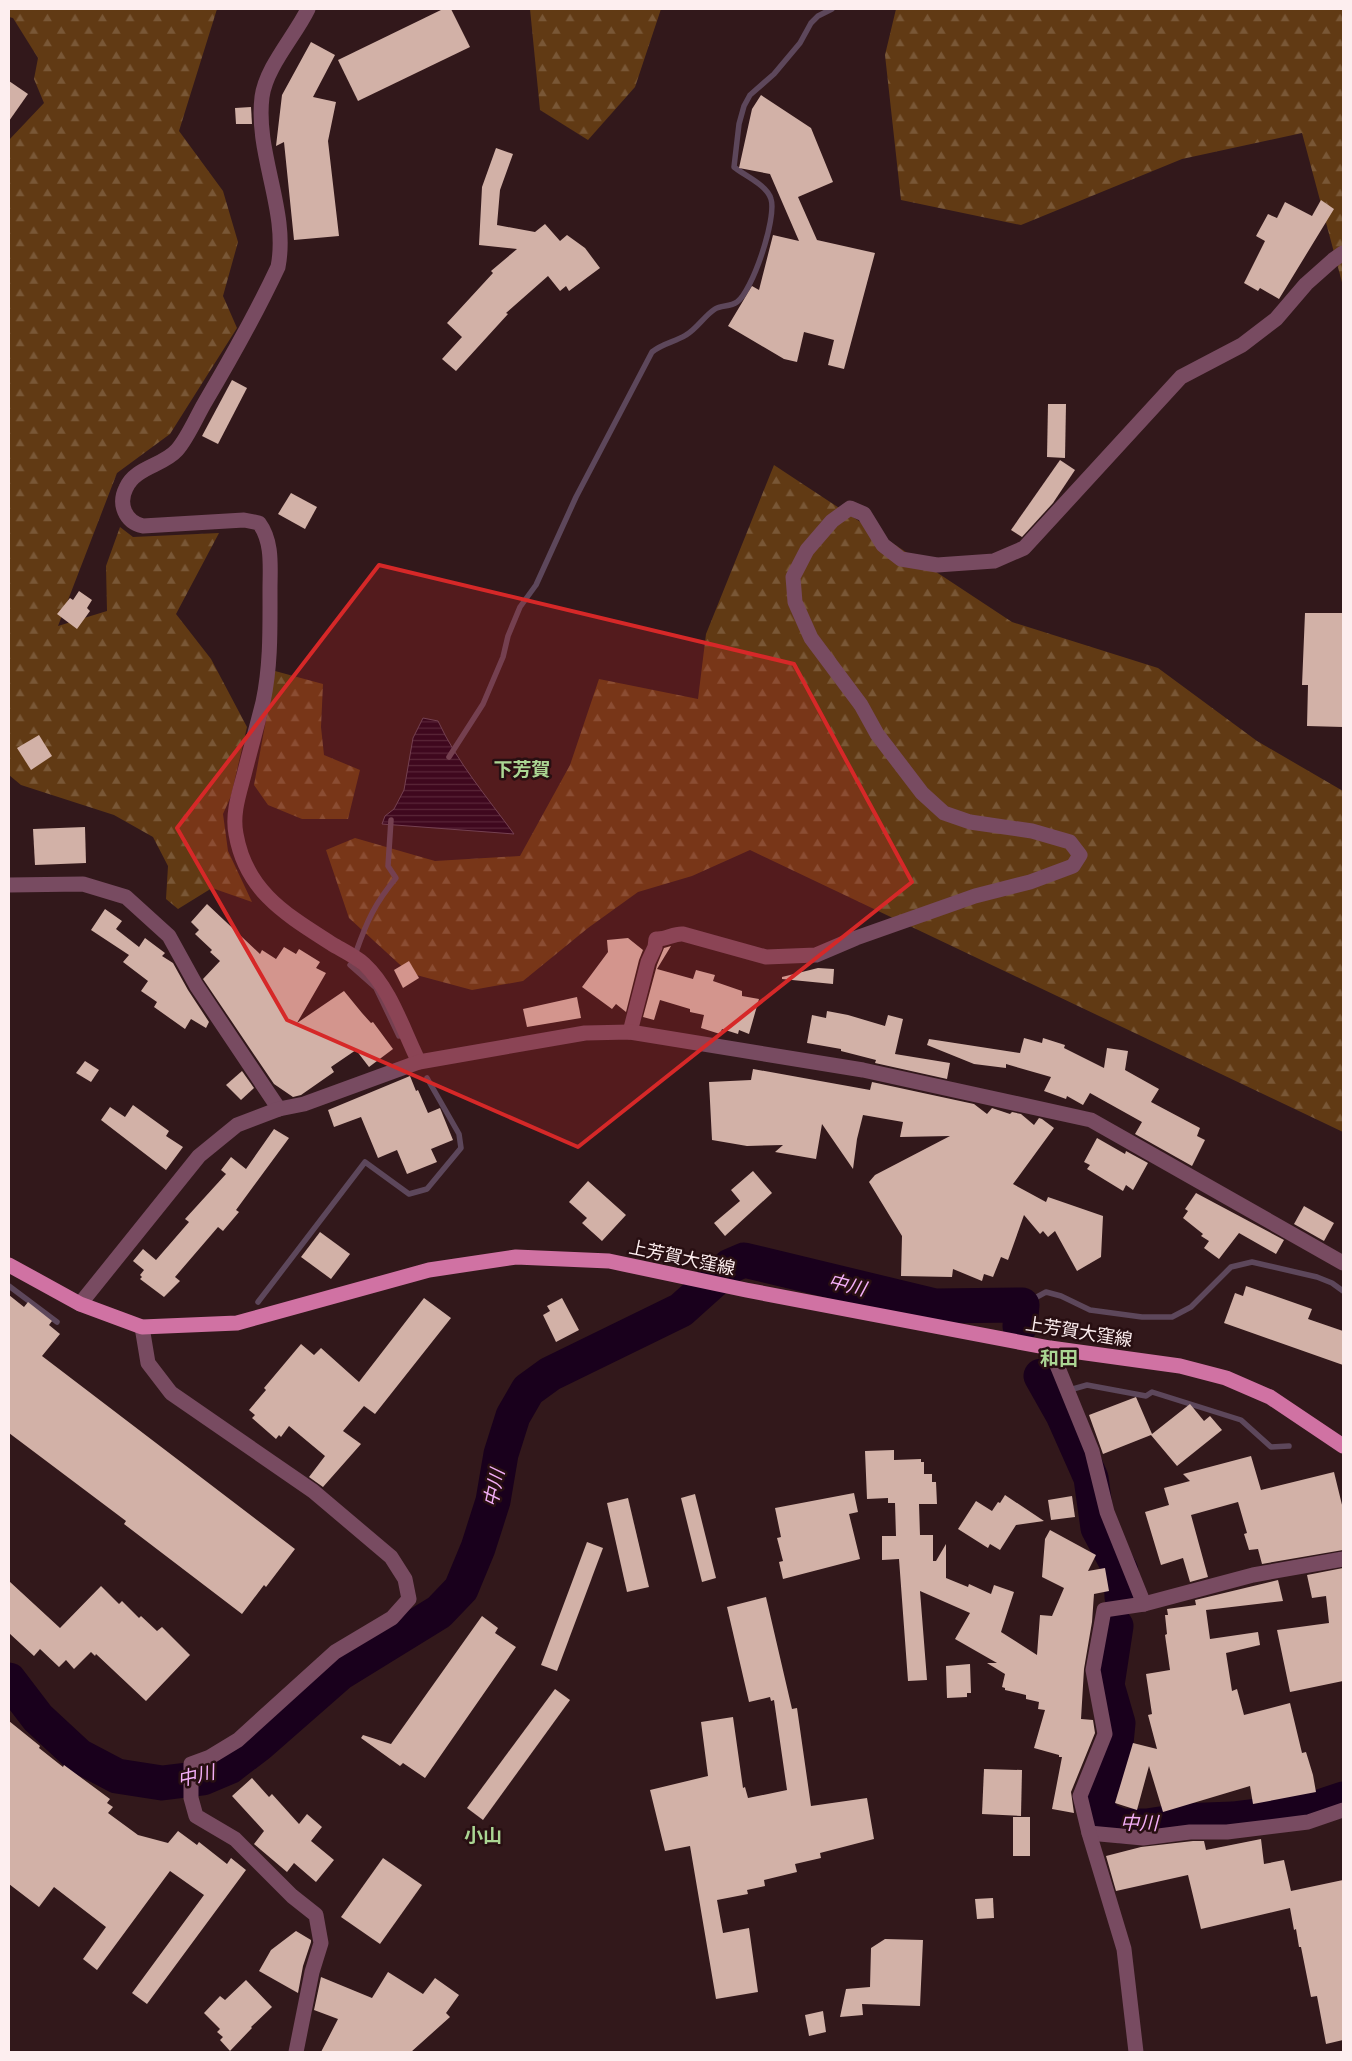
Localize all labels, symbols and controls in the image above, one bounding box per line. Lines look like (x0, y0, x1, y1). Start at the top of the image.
district label: 下芳賀 (493, 758, 551, 781)
street label: 上芳賀大窪線 (627, 1236, 737, 1280)
water label: 中川 (826, 1269, 870, 1301)
street label: 上芳賀大窪線 (1024, 1313, 1134, 1351)
district label: 和田 (1040, 1347, 1078, 1370)
water label: 中川 (479, 1465, 510, 1509)
water label: 中川 (175, 1760, 219, 1791)
water label: 中川 (1120, 1811, 1160, 1835)
district label: 小山 (464, 1824, 502, 1847)

